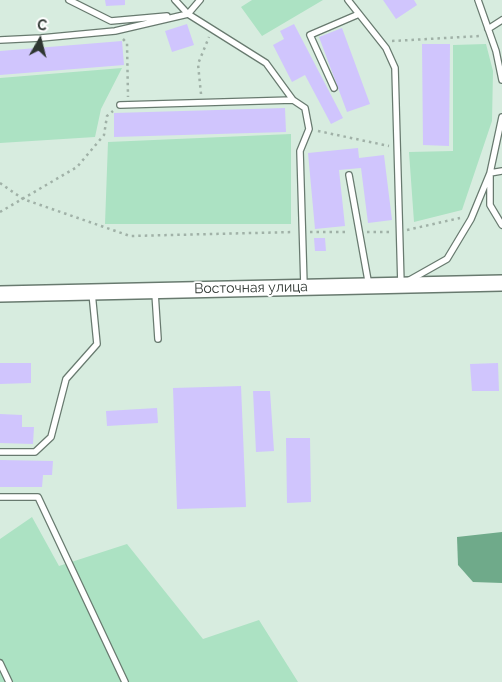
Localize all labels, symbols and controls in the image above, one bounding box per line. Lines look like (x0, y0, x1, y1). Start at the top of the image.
north arrow (15, 15, 65, 65)
text: С (36, 17, 48, 34)
street label: Восточная улица (194, 279, 308, 297)

